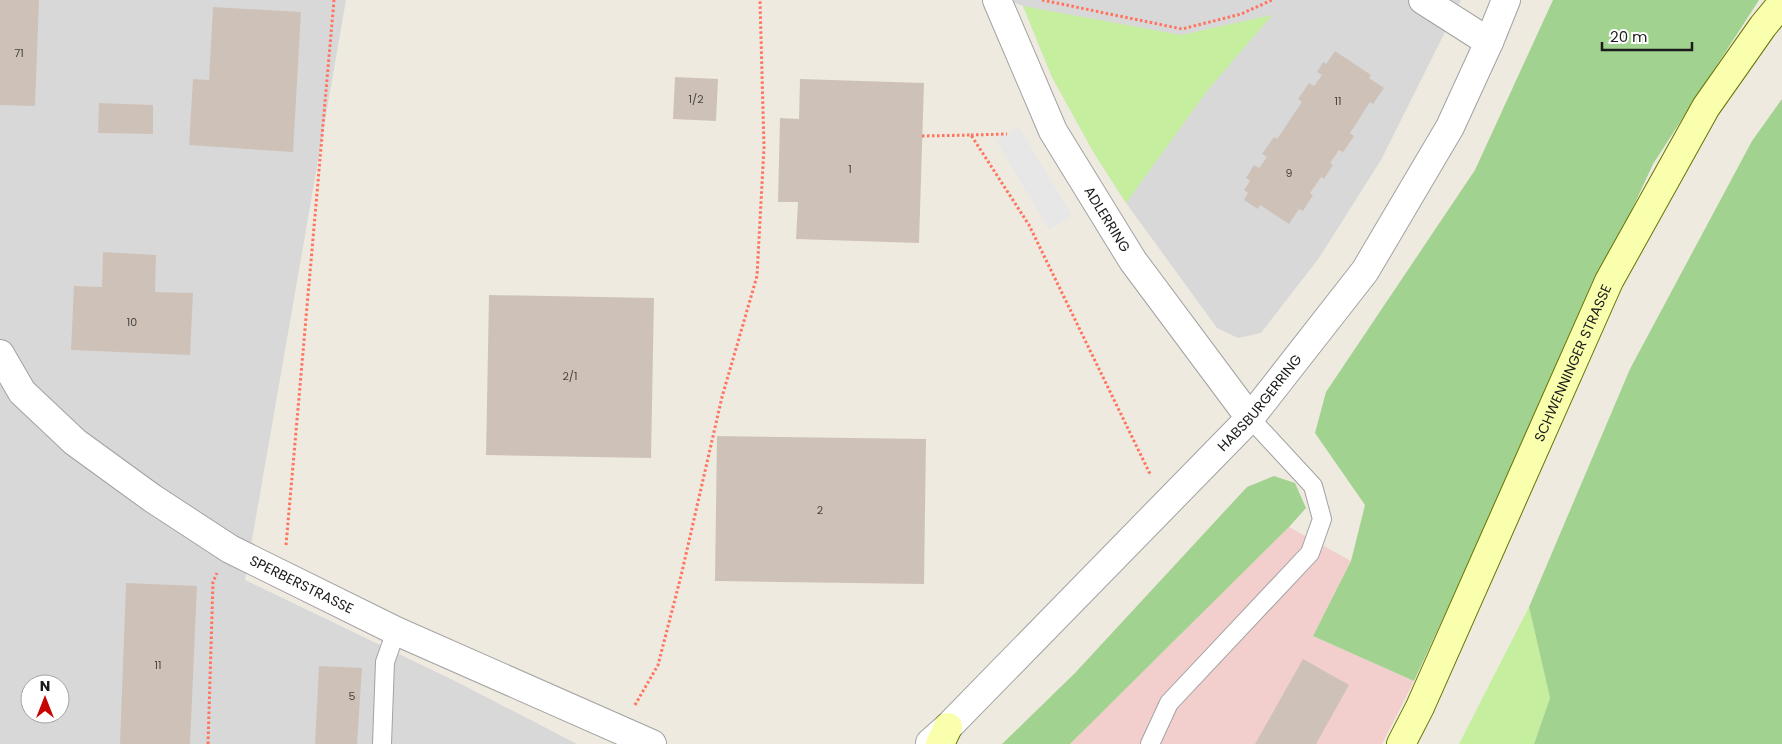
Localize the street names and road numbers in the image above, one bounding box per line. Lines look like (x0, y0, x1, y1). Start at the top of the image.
street label: ADLERRING (1079, 182, 1135, 256)
street label: SCHWENNINGER STRASSE (1529, 281, 1616, 445)
street label: HABSBURGERRING (1213, 350, 1306, 456)
street label: SPERBERSTRASSE (246, 550, 357, 618)

